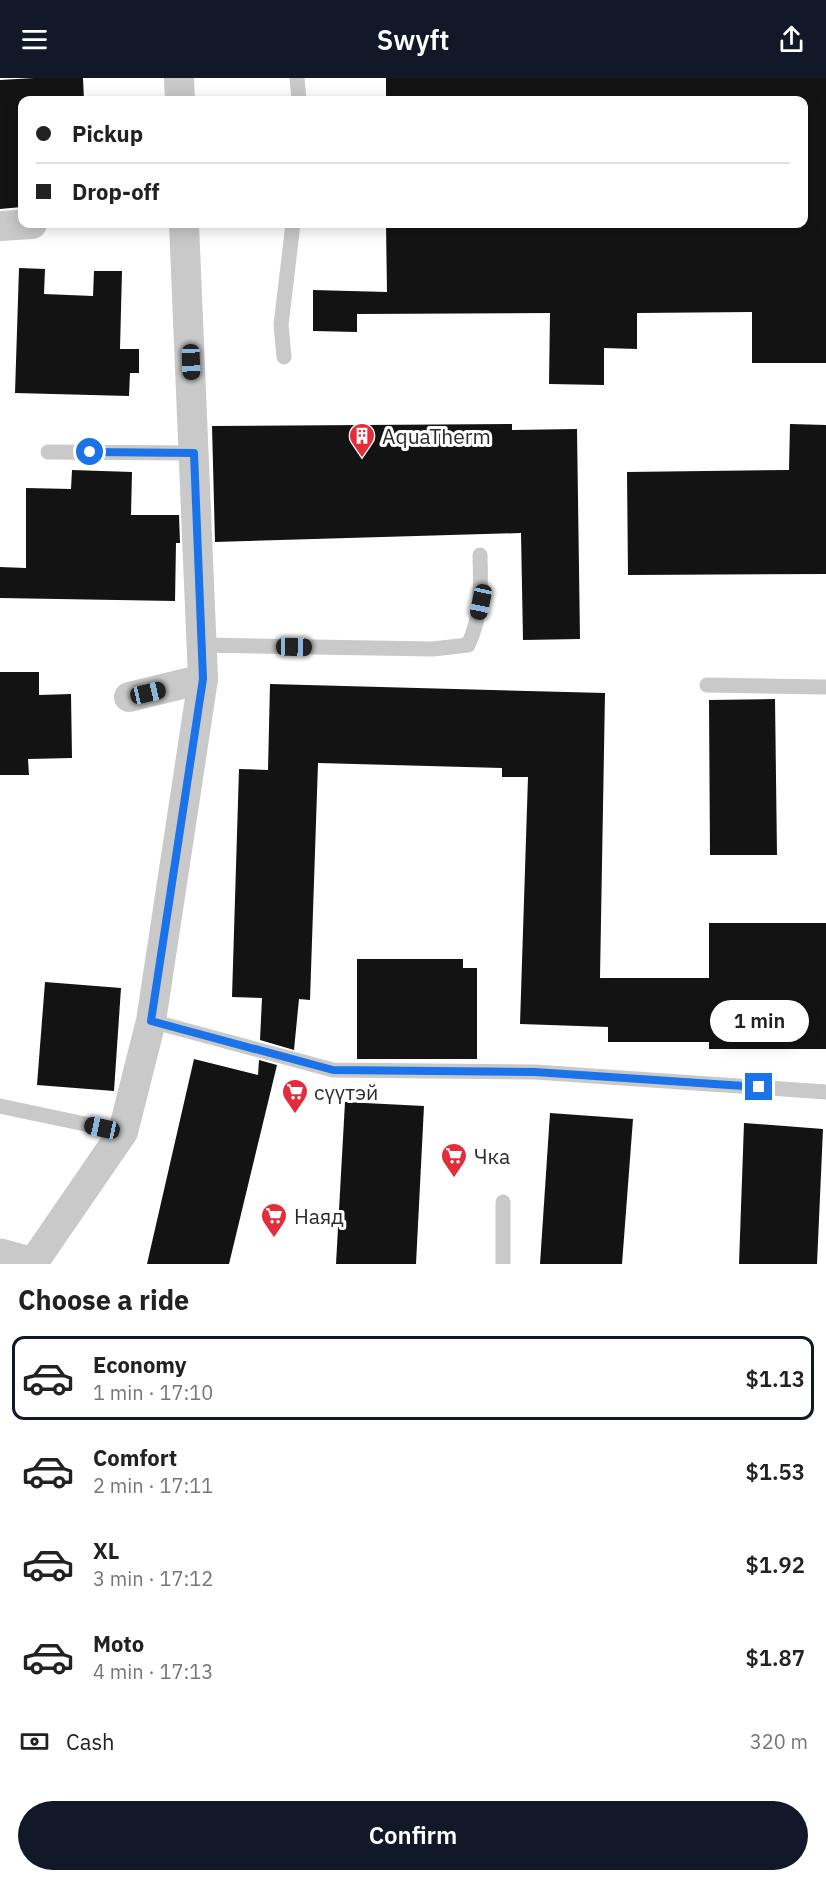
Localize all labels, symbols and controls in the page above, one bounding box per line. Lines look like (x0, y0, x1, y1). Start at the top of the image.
text: Swyft (377, 22, 449, 57)
icon: menu (18, 23, 51, 56)
icon: share (775, 23, 808, 56)
text: Pickup (72, 119, 143, 148)
text: Drop-off (72, 177, 159, 206)
car (181, 344, 201, 380)
building icon: AquaTherm (347, 421, 377, 459)
place label: AquaTherm (382, 422, 491, 450)
route start (76, 438, 103, 465)
car (468, 583, 494, 621)
car (276, 638, 312, 656)
car (128, 680, 168, 706)
callout: 1 min (710, 1000, 808, 1042)
text: 1 min (734, 1007, 785, 1034)
route end (745, 1073, 772, 1100)
supermarket icon: сүүтэй (280, 1077, 310, 1115)
place label: сүүтэй (314, 1078, 378, 1106)
car (83, 1115, 121, 1141)
supermarket icon: Чка (439, 1141, 469, 1179)
place label: Чка (474, 1142, 510, 1170)
supermarket icon: Наяд (259, 1201, 289, 1239)
place label: Наяд (294, 1202, 344, 1230)
text: Choose a ride (18, 1282, 189, 1317)
text: Economy (93, 1350, 187, 1379)
icon: car (21, 1351, 75, 1405)
text: $1.13 (746, 1364, 805, 1393)
text: 1 min · 17:10 (93, 1379, 213, 1406)
text: Comfort (93, 1443, 177, 1472)
icon: car (21, 1444, 75, 1498)
text: $1.53 (746, 1457, 805, 1486)
text: 2 min · 17:11 (93, 1472, 213, 1499)
text: XL (93, 1536, 119, 1565)
icon: car (21, 1537, 75, 1591)
text: $1.92 (746, 1550, 805, 1579)
text: 3 min · 17:12 (93, 1565, 213, 1592)
text: Moto (93, 1629, 144, 1658)
icon: car (21, 1630, 75, 1684)
text: $1.87 (746, 1643, 805, 1672)
text: 4 min · 17:13 (93, 1658, 213, 1685)
icon: cash (18, 1725, 51, 1758)
text: Cash (66, 1727, 115, 1756)
text: 320 m (750, 1728, 808, 1755)
button: Confirm (18, 1801, 808, 1870)

